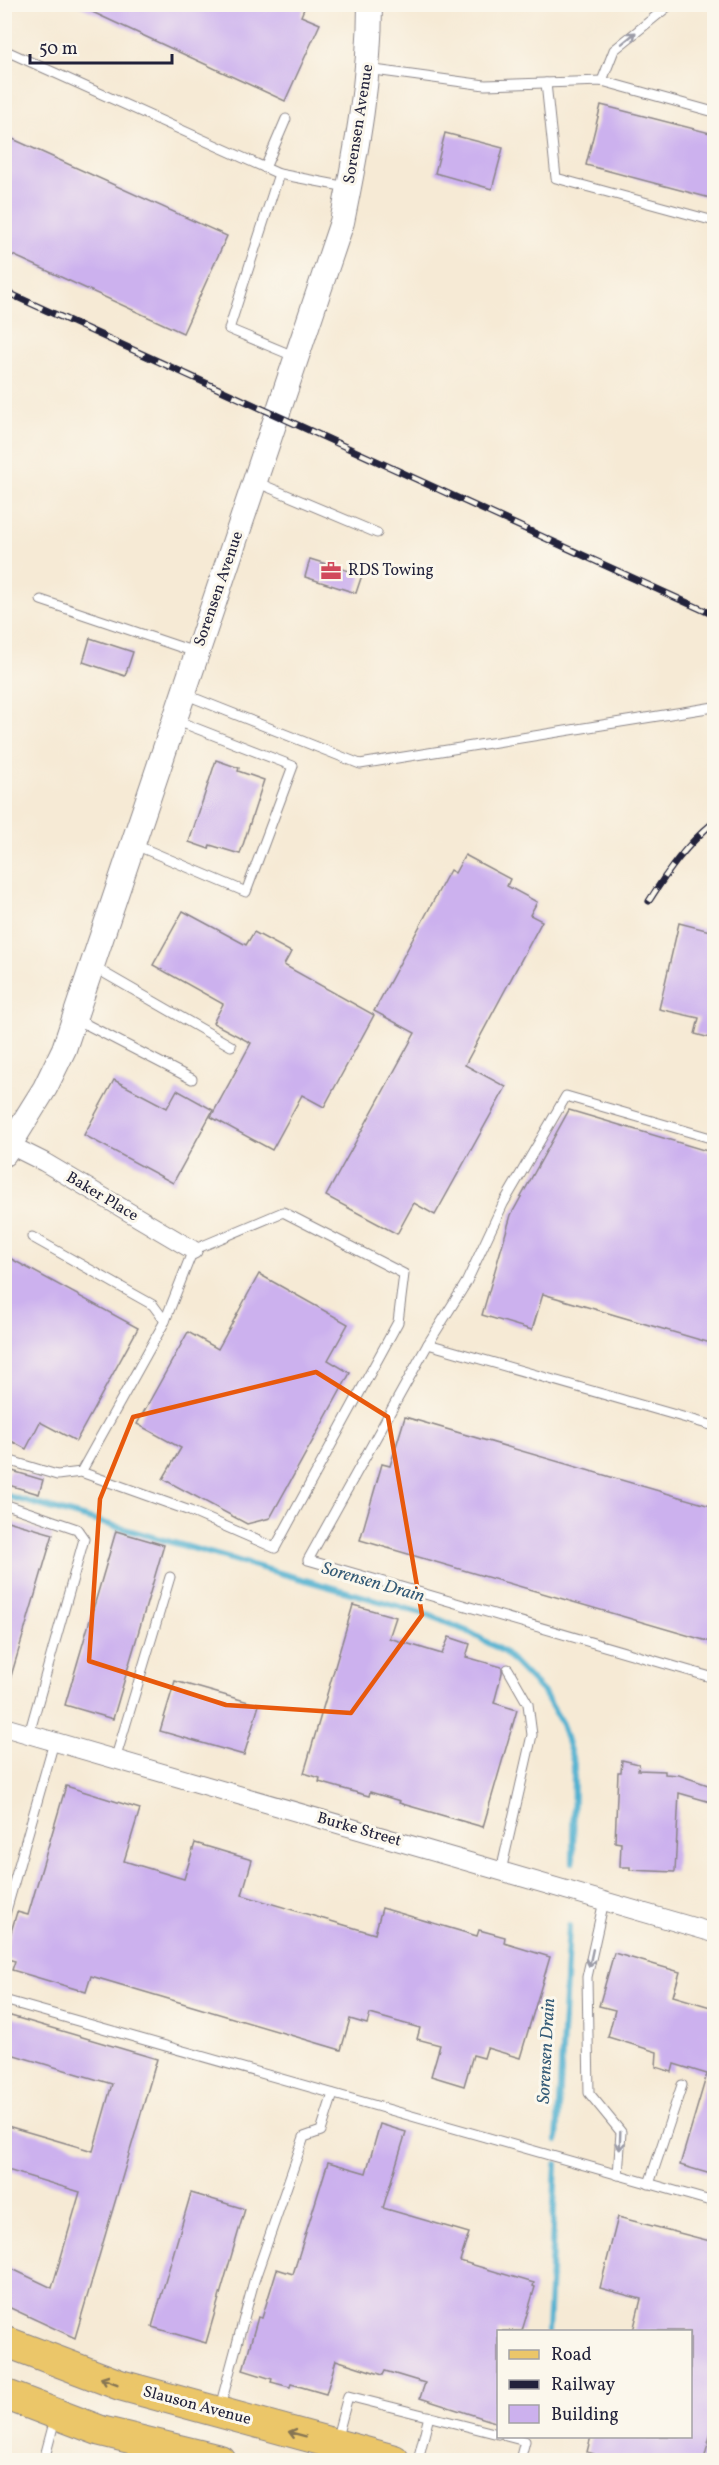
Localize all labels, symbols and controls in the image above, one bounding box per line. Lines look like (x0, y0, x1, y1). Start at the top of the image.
scale bar (30, 27, 172, 65)
one-way arrow (621, 31, 637, 44)
text: 50 m (39, 37, 78, 62)
street label: Sorensen Avenue (339, 63, 379, 185)
street label: Sorensen Avenue (189, 528, 249, 650)
office icon: RDS Towing (319, 559, 343, 583)
place label: RDS Towing (348, 560, 434, 582)
street label: Baker Place (62, 1167, 142, 1227)
water label: Sorensen Drain (319, 1556, 427, 1610)
street label: Burke Street (314, 1807, 404, 1853)
one-way arrow (585, 1948, 596, 1967)
water label: Sorensen Drain (532, 1997, 562, 2105)
one-way arrow (614, 2131, 626, 2150)
legend (497, 2330, 692, 2438)
text: Road (551, 2343, 592, 2368)
text: Railway (551, 2373, 615, 2398)
one-way arrow (100, 2375, 119, 2386)
street label: Slauson Avenue (141, 2381, 253, 2431)
text: Building (551, 2403, 619, 2428)
one-way arrow (288, 2428, 307, 2439)

